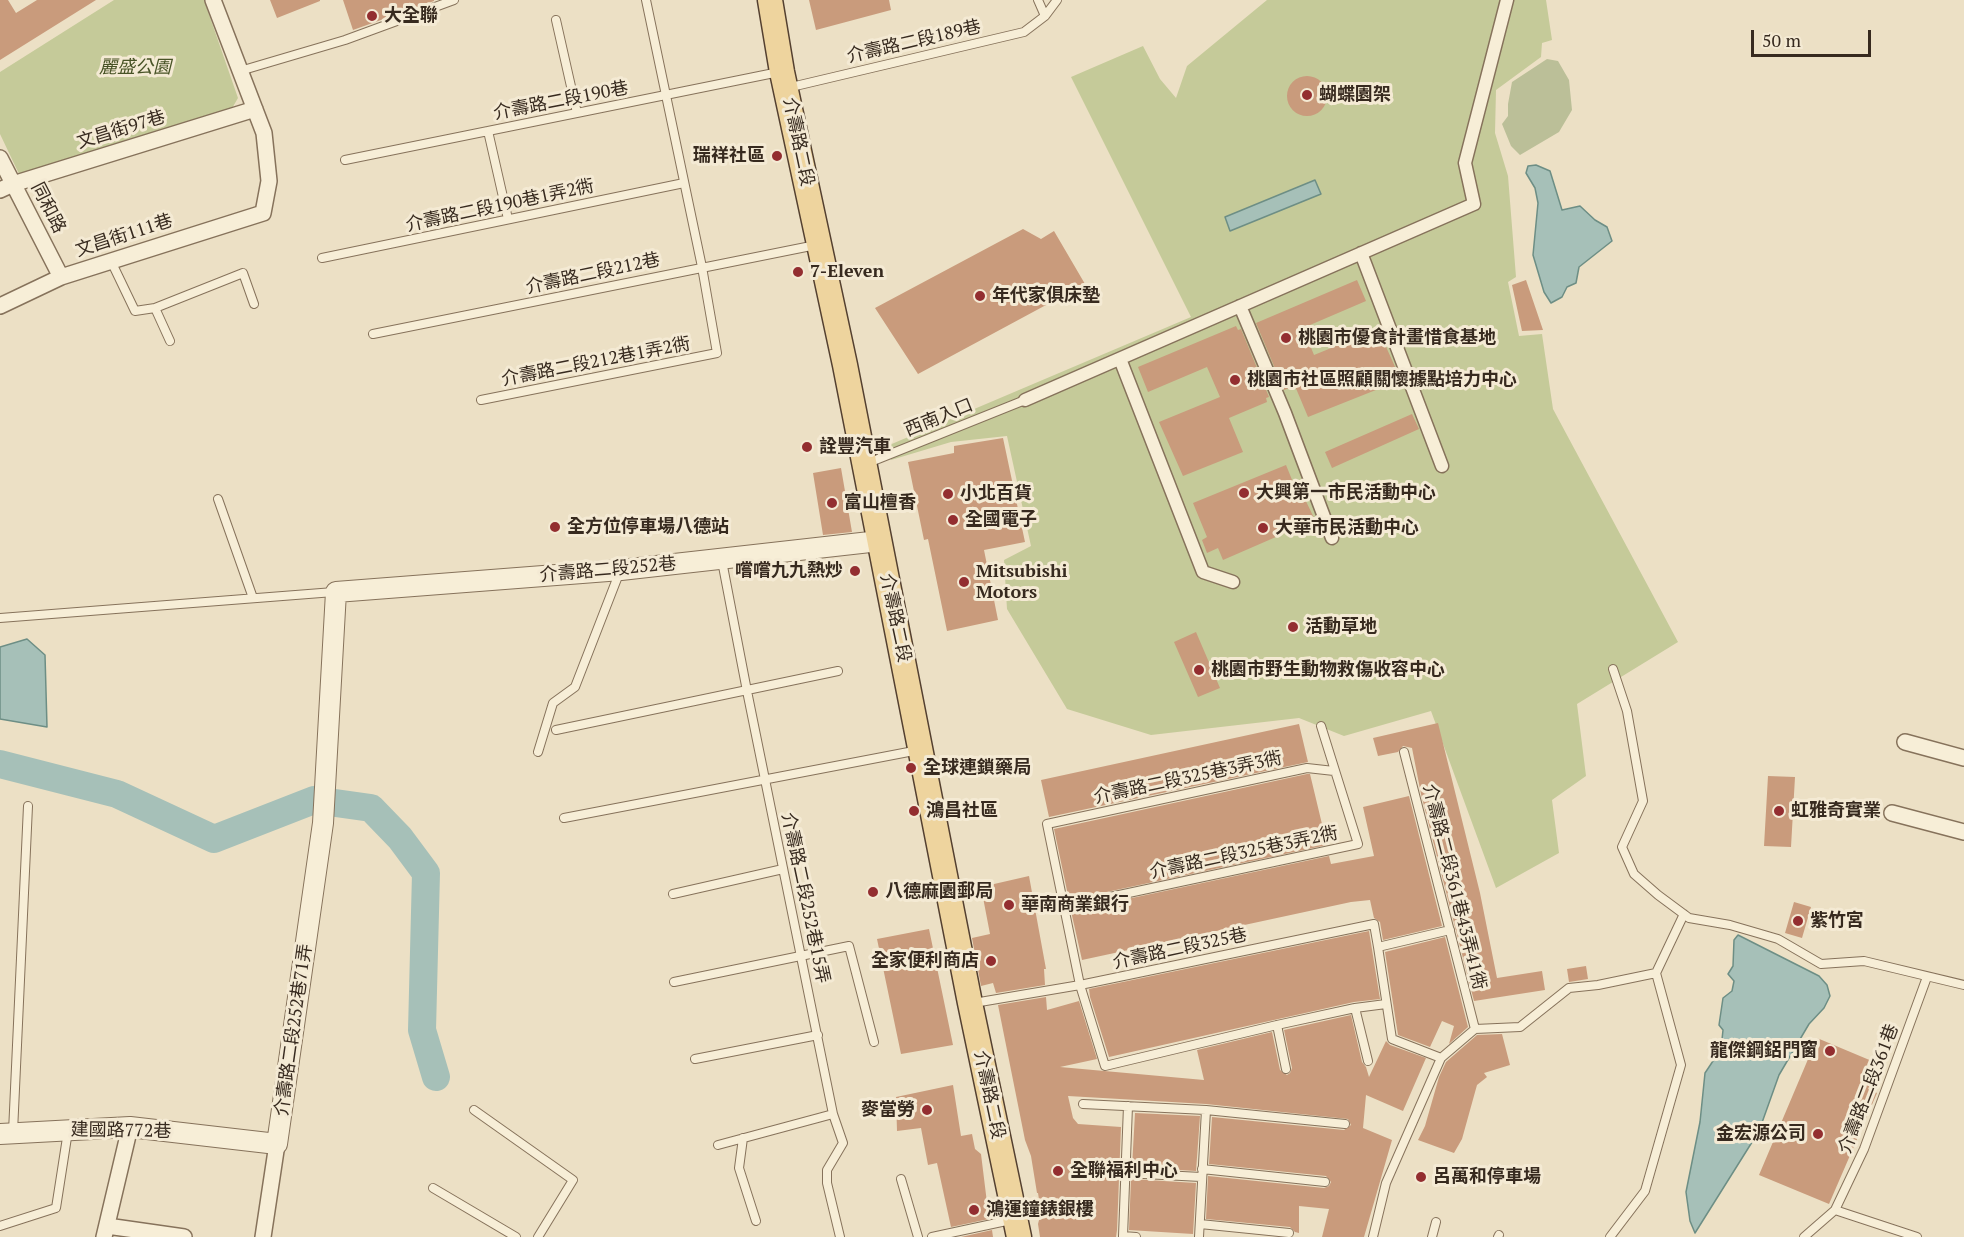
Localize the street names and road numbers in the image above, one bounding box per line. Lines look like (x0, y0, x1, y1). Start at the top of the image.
street label: 介壽路二段189巷 (845, 16, 983, 68)
street label: 介壽路二段190巷 (492, 77, 630, 125)
street label: 介壽路二段 (778, 96, 818, 188)
street label: 文昌街97巷 (74, 106, 168, 154)
street label: 介壽路二段190巷1弄2衖 (404, 175, 596, 237)
street label: 同和路 (26, 179, 70, 237)
street label: 文昌街111巷 (73, 210, 175, 262)
street label: 介壽路二段212巷 (524, 249, 662, 299)
street label: 介壽路二段212巷1弄2衖 (500, 333, 692, 391)
street label: 西南入口 (902, 395, 976, 441)
street label: 介壽路二段252巷 (539, 553, 677, 587)
street label: 介壽路二段 (875, 572, 915, 664)
street label: 介壽路二段325巷3弄3衖 (1092, 747, 1284, 809)
street label: 介壽路二段361巷43弄41衖 (1418, 782, 1490, 992)
street label: 介壽路二段252巷15弄 (776, 811, 834, 985)
street label: 介壽路二段325巷3弄2衖 (1148, 822, 1340, 884)
street label: 介壽路二段325巷 (1111, 924, 1249, 974)
street label: 介壽路二段252巷71弄 (271, 942, 317, 1118)
street label: 介壽路二段361巷 (1834, 1021, 1904, 1157)
street label: 介壽路二段 (969, 1049, 1009, 1141)
street label: 建國路772巷 (70, 1119, 172, 1143)

